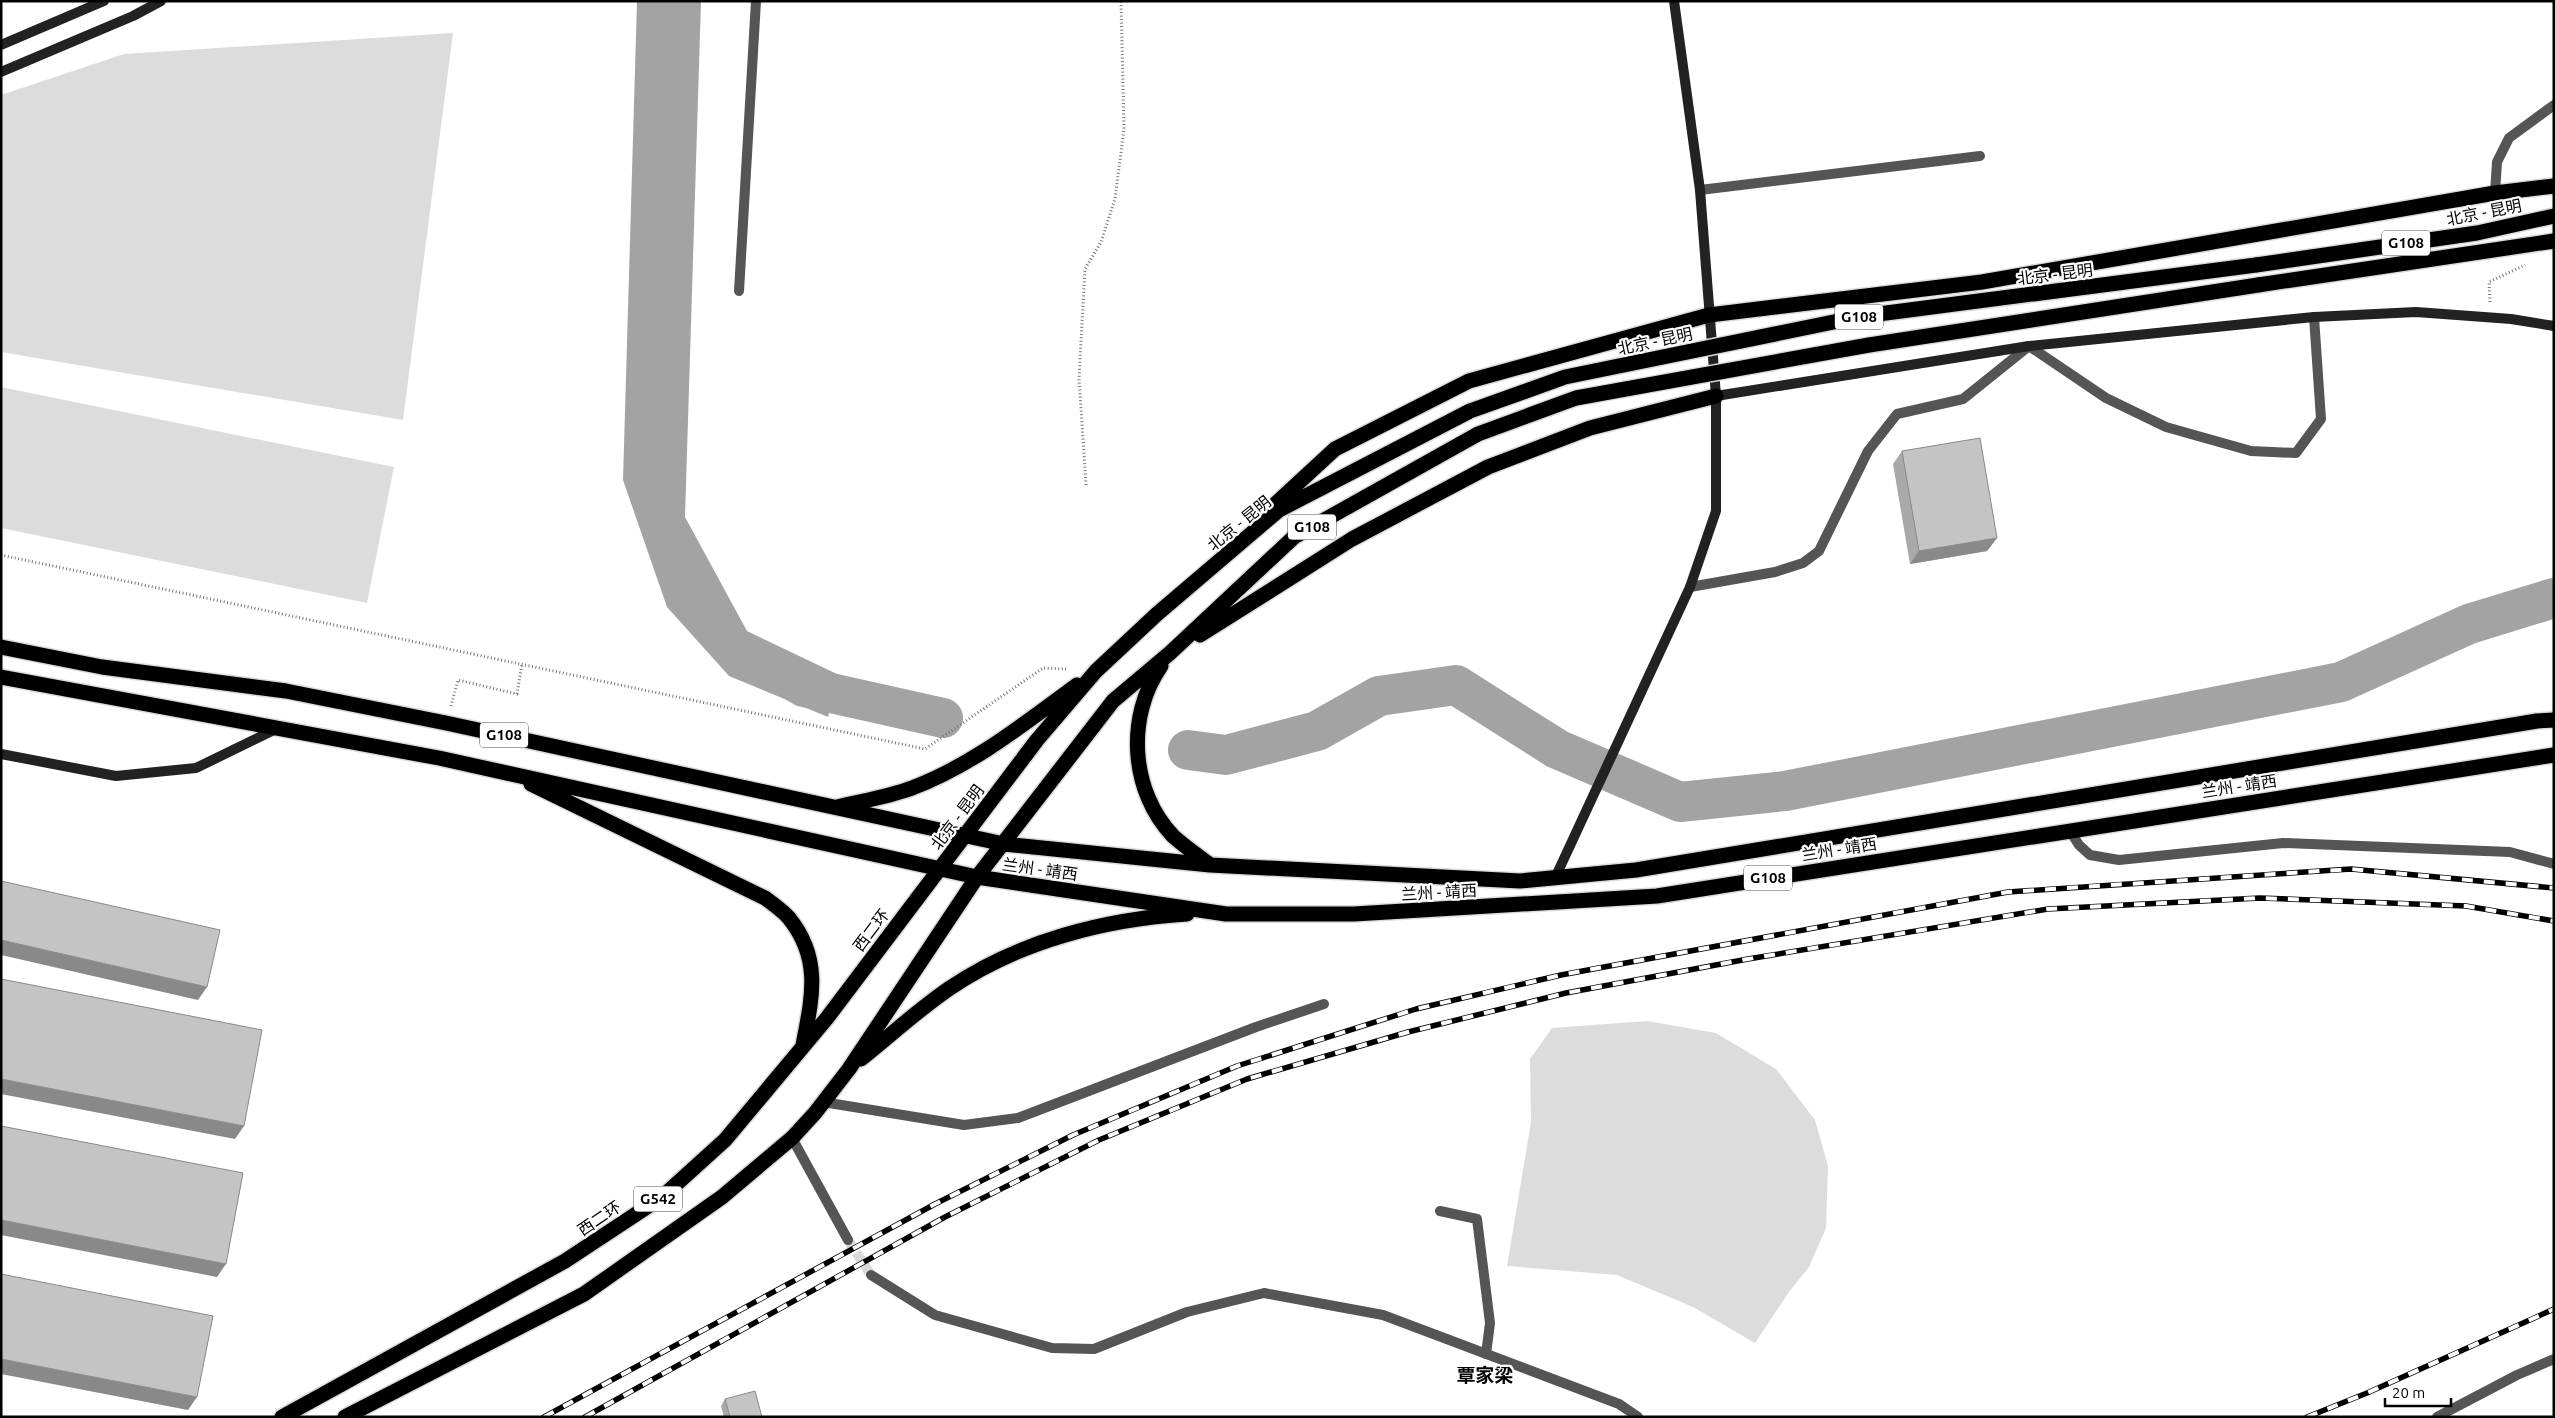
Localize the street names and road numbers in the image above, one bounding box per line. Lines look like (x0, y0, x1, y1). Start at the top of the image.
street label: 北京 - 昆明 (2445, 196, 2523, 228)
road number: G108 (2382, 230, 2430, 256)
street label: 北京 - 昆明 (2016, 260, 2094, 288)
road number: G108 (1835, 304, 1883, 330)
street label: 北京 - 昆明 (1616, 324, 1694, 358)
street label: 北京 - 昆明 (1204, 492, 1274, 554)
road number: G108 (1288, 514, 1336, 540)
road number: G108 (480, 722, 528, 748)
street label: 兰州 - 靖西 (2200, 771, 2278, 801)
street label: 北京 - 昆明 (927, 781, 987, 853)
street label: 兰州 - 靖西 (1800, 834, 1878, 864)
street label: 兰州 - 靖西 (1001, 855, 1079, 883)
road number: G108 (1744, 866, 1792, 890)
street label: 兰州 - 靖西 (1401, 881, 1477, 903)
street label: 西二环 (849, 905, 893, 955)
road number: G542 (634, 1186, 682, 1212)
street label: 西二环 (574, 1197, 624, 1239)

